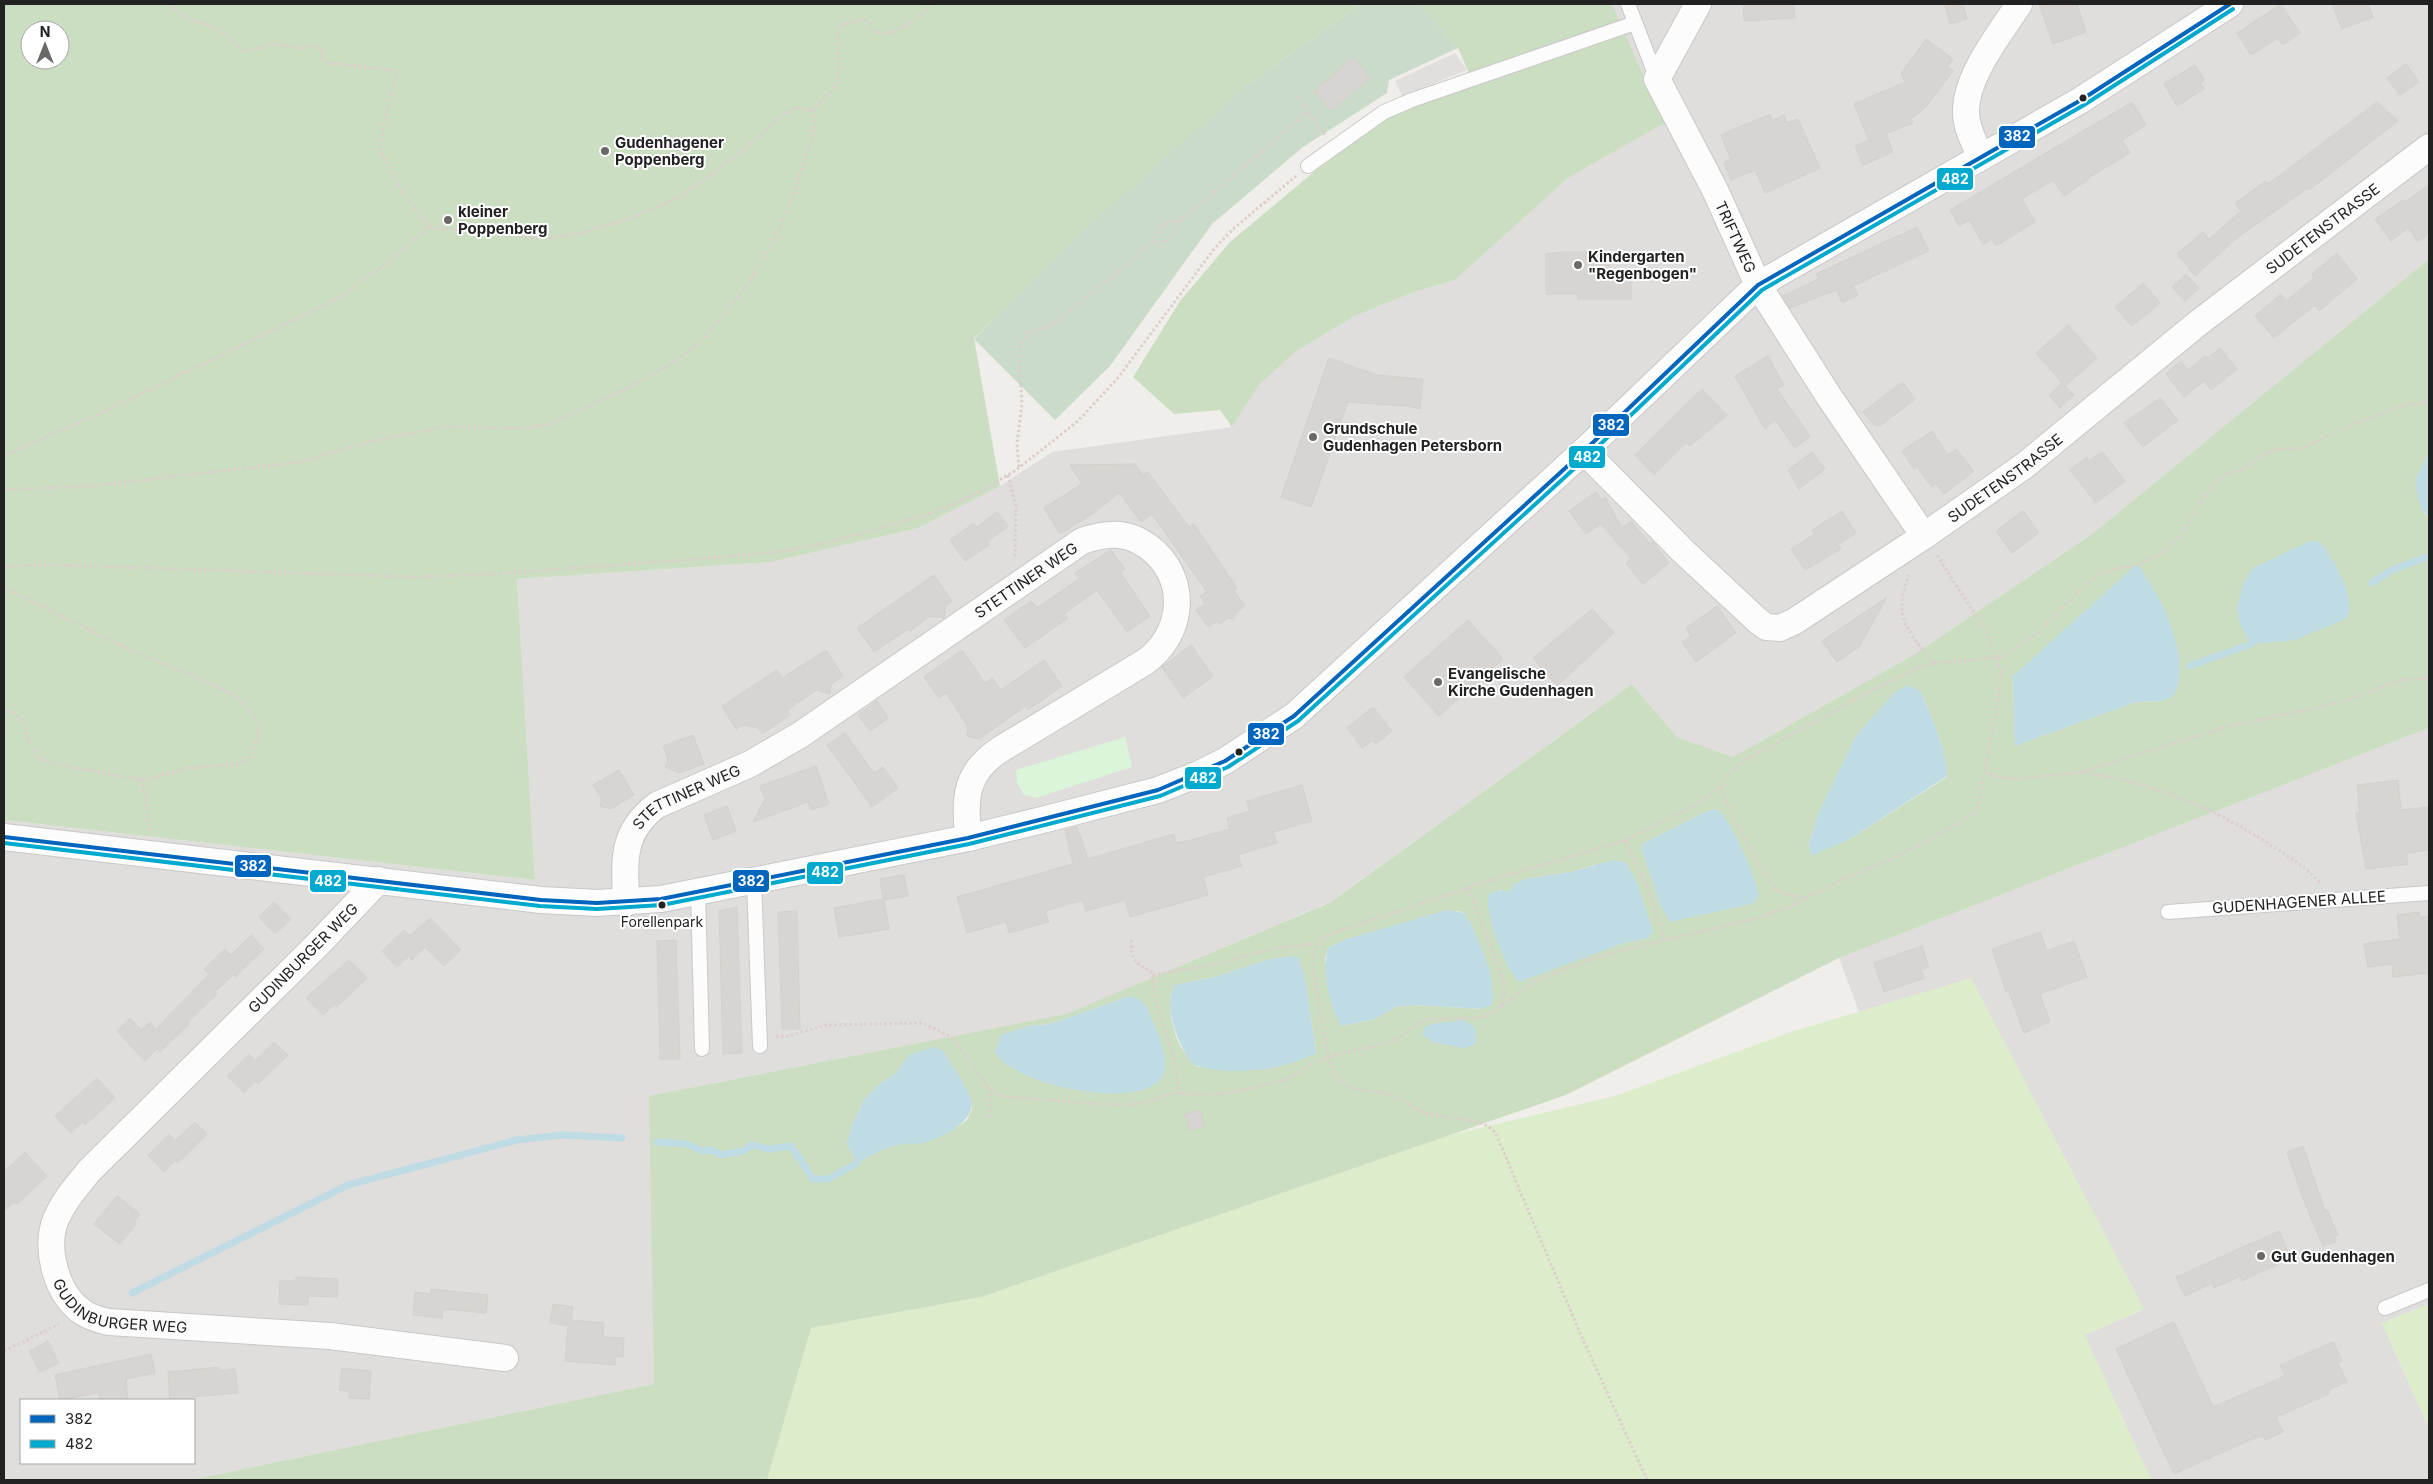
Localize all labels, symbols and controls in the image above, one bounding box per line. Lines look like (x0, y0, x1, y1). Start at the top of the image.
north arrow (20, 20, 70, 70)
text: N (40, 23, 50, 40)
unlabelled marker (2078, 93, 2088, 103)
line badge: 382 (1998, 125, 2036, 149)
text: 382 (2004, 127, 2031, 144)
place label: Gudenhagener Poppenberg (615, 133, 724, 169)
marker: Gudenhagener Poppenberg (599, 145, 611, 157)
line badge: 482 (1936, 167, 1974, 191)
text: 482 (1941, 170, 1969, 187)
street label: SUDETENSTRASSE (2262, 179, 2383, 278)
street label: TRIFTWEG (1712, 198, 1761, 276)
place label: kleiner Poppenberg (458, 202, 548, 238)
marker: kleiner Poppenberg (442, 214, 454, 226)
place label: Kindergarten "Regenbogen" (1588, 247, 1697, 283)
marker: Kindergarten "Regenbogen" (1572, 259, 1584, 271)
line badge: 382 (1592, 413, 1630, 437)
text: 382 (1598, 416, 1625, 433)
place label: Grundschule Gudenhagen Petersborn (1323, 419, 1502, 455)
street label: SUDETENSTRASSE (1944, 429, 2066, 526)
marker: Grundschule Gudenhagen Petersborn (1307, 431, 1319, 443)
line badge: 482 (1568, 445, 1606, 469)
text: 482 (1573, 448, 1601, 465)
street label: STETTINER WEG (971, 538, 1081, 622)
place label: Evangelische Kirche Gudenhagen (1448, 664, 1593, 700)
marker: Evangelische Kirche Gudenhagen (1432, 676, 1444, 688)
line badge: 382 (1247, 722, 1285, 746)
text: 382 (1253, 725, 1280, 742)
unlabelled marker (1234, 747, 1244, 757)
street label: STETTINER WEG (628, 760, 743, 833)
line badge: 482 (1184, 766, 1222, 790)
text: 482 (1189, 769, 1217, 786)
line badge: 382 (234, 854, 272, 878)
text: 382 (240, 857, 267, 874)
line badge: 482 (806, 861, 844, 885)
text: 482 (811, 863, 839, 880)
line badge: 482 (309, 869, 347, 893)
line badge: 382 (732, 869, 770, 893)
text: 482 (314, 872, 342, 889)
text: 382 (738, 872, 765, 889)
street label: GUDENHAGENER ALLEE (2211, 886, 2387, 918)
street label: GUDINBURGER WEG (244, 899, 362, 1017)
marker: Forellenpark (657, 900, 667, 910)
place label: Forellenpark (621, 913, 703, 930)
place label: Gut Gudenhagen (2271, 1247, 2395, 1266)
marker: Gut Gudenhagen (2255, 1250, 2267, 1262)
street label: GUDINBURGER WEG (49, 1275, 188, 1336)
legend (20, 1399, 195, 1464)
text: 382 (65, 1409, 93, 1428)
text: 482 (65, 1434, 93, 1453)

